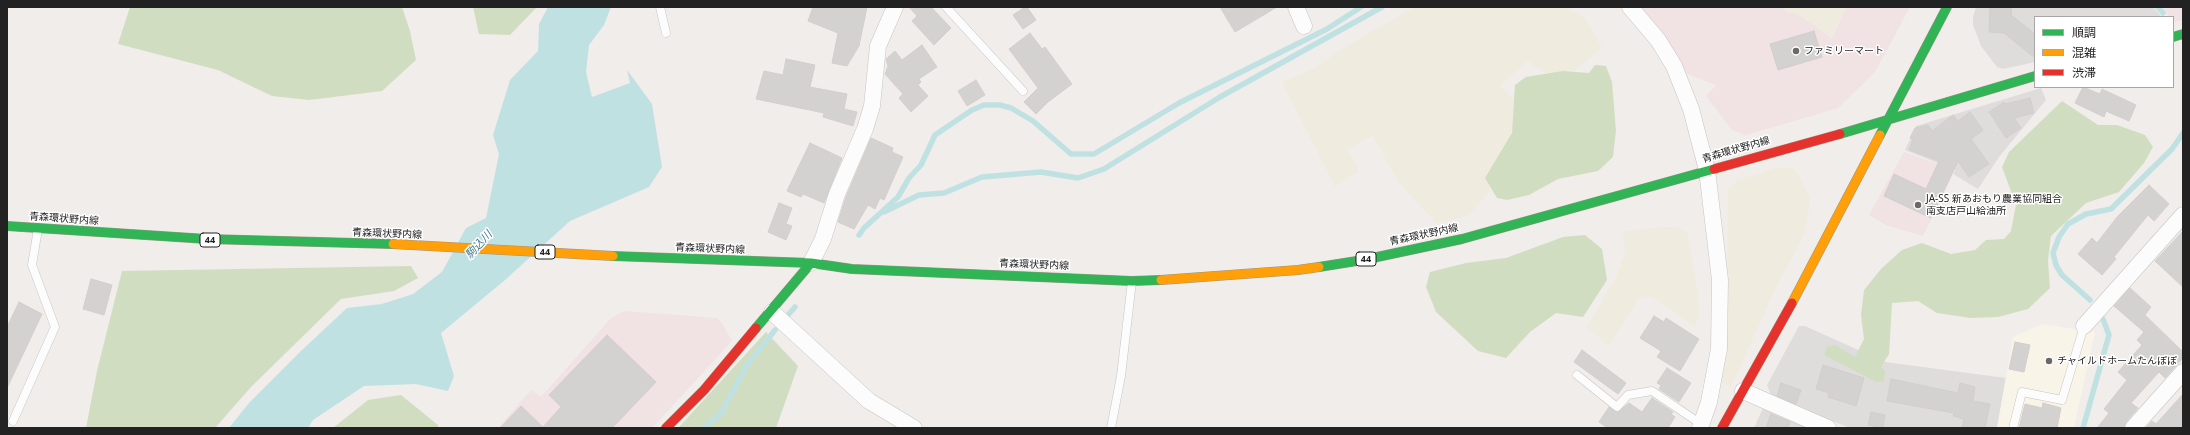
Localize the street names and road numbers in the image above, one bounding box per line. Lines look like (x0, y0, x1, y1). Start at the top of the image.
street label: 青森環状野内線 (1701, 135, 1771, 165)
street label: 青森環状野内線 (29, 211, 99, 227)
street label: 青森環状野内線 (1389, 222, 1459, 248)
street label: 青森環状野内線 (352, 227, 422, 241)
road number: 44 (200, 233, 220, 247)
street label: 青森環状野内線 (675, 242, 745, 256)
road number: 44 (535, 245, 555, 259)
road number: 44 (1356, 252, 1376, 266)
street label: 青森環状野内線 (999, 258, 1069, 272)

